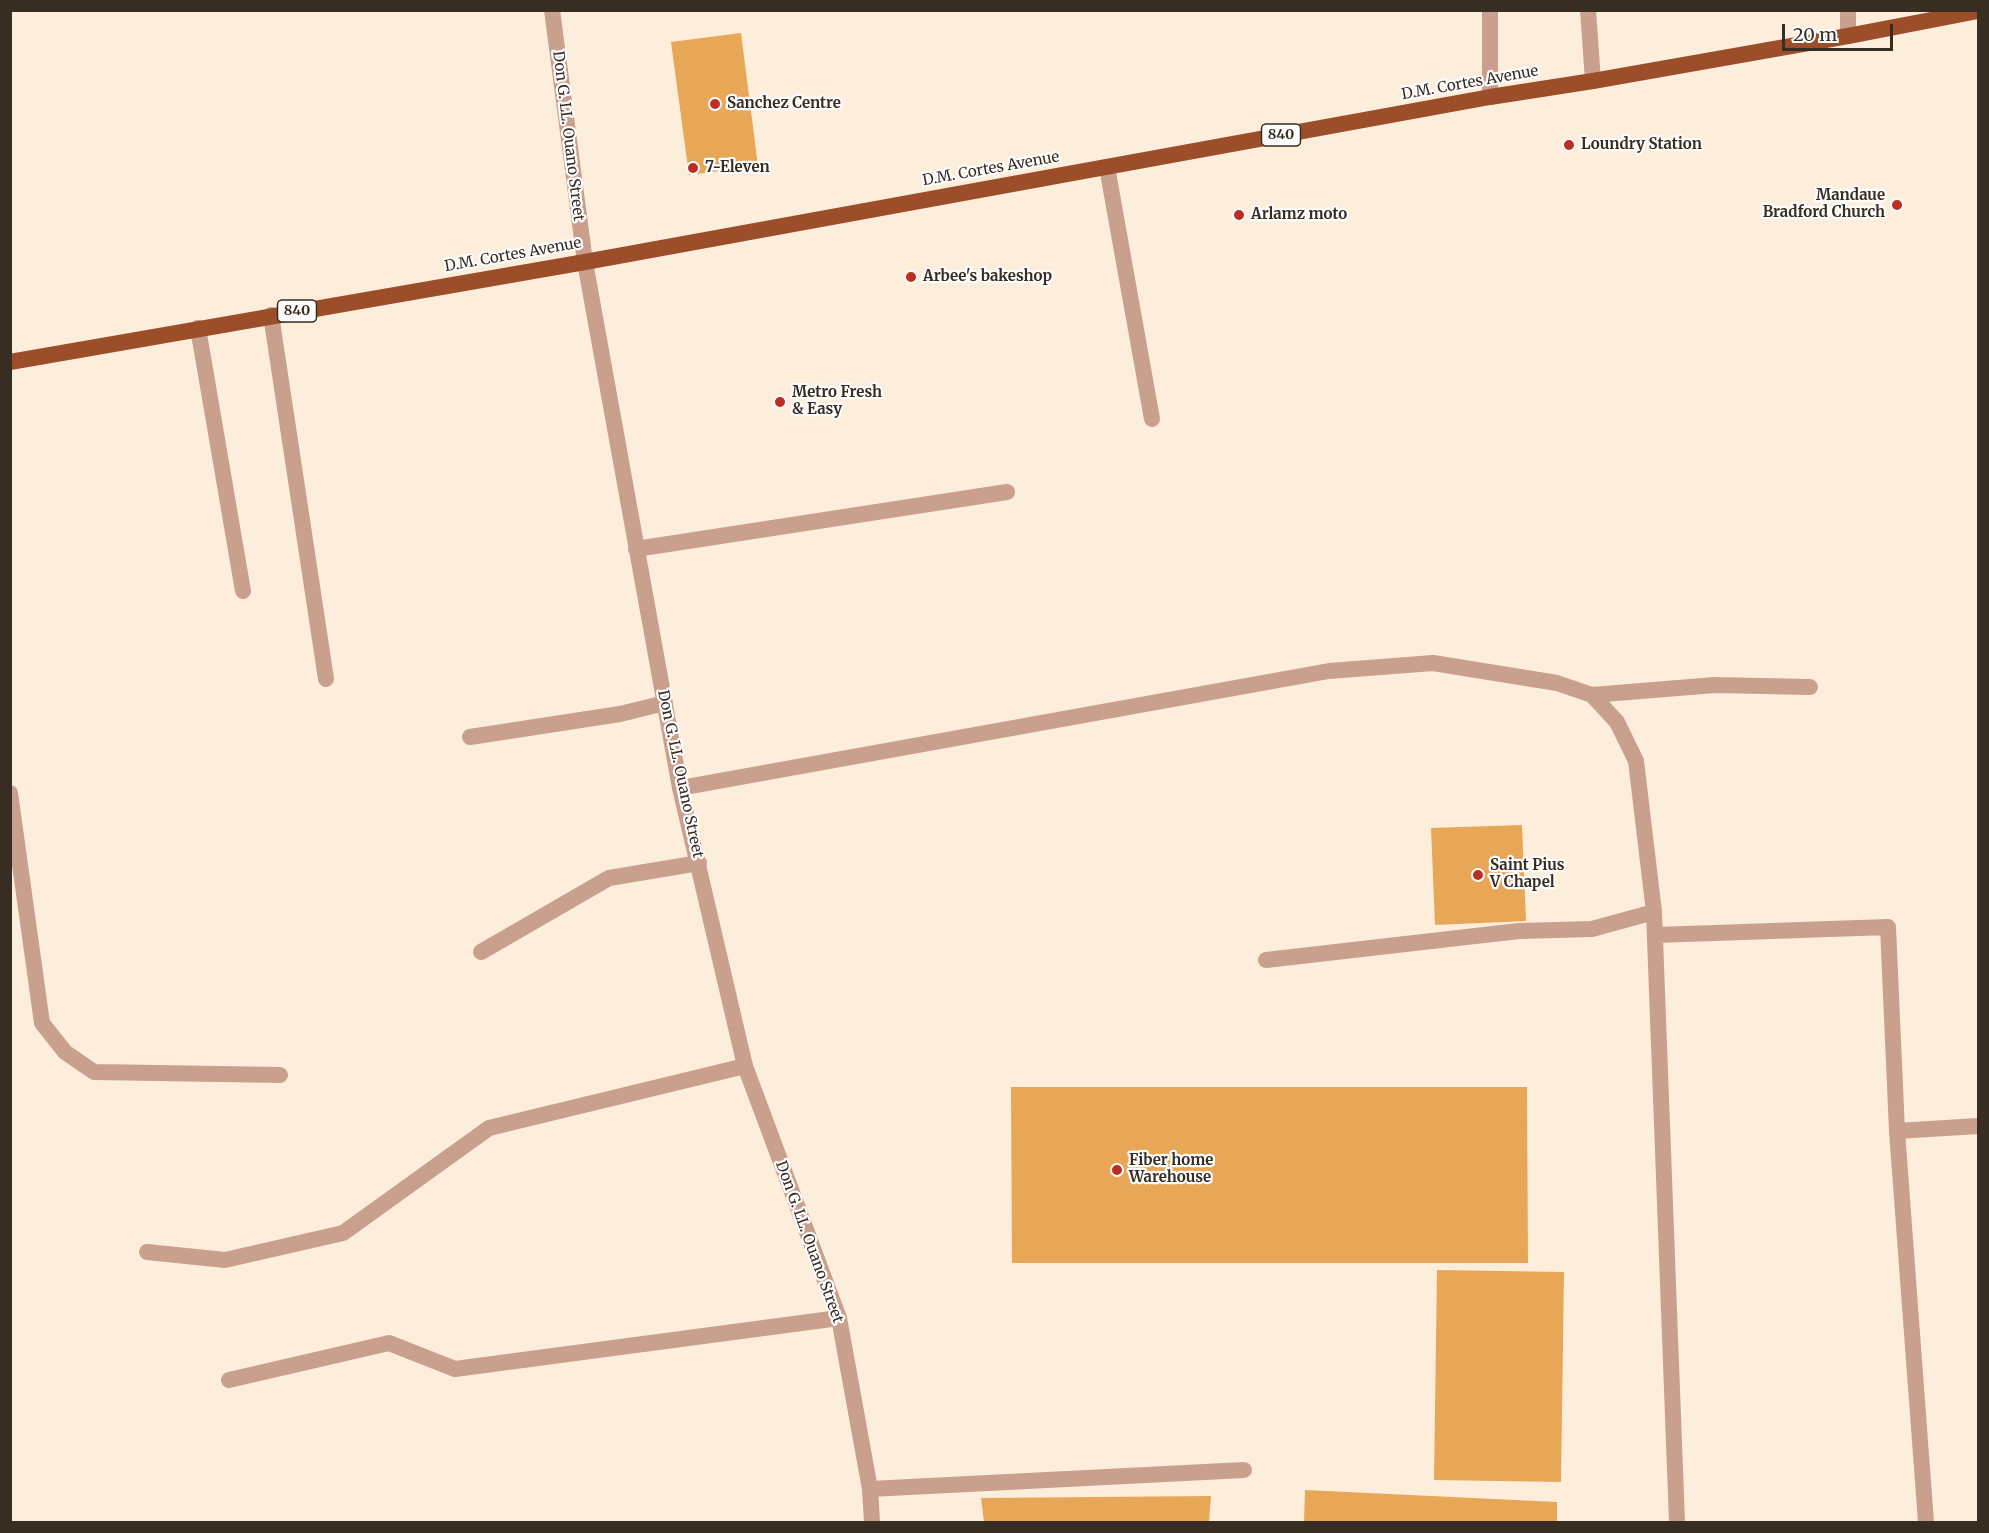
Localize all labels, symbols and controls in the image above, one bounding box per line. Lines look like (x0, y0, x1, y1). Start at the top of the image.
scale bar (1785, 12, 1896, 50)
text: 20 m (1793, 23, 1837, 46)
street label: Don G. LL. Ouano Street (549, 50, 587, 222)
street label: D.M. Cortes Avenue (1400, 62, 1540, 104)
place label: Sanchez Centre (727, 95, 841, 113)
marker: Sanchez Centre (708, 97, 722, 111)
road number: 840 (1262, 124, 1300, 146)
place label: Loundry Station (1581, 136, 1702, 154)
marker: Loundry Station (1562, 138, 1576, 152)
street label: D.M. Cortes Avenue (921, 148, 1061, 190)
place label: 7-Eleven (705, 159, 770, 177)
marker: 7-Eleven (686, 161, 700, 175)
place label: Mandaue Bradford Church (1763, 187, 1885, 222)
marker: Mandaue Bradford Church (1890, 198, 1904, 212)
place label: Arlamz moto (1251, 206, 1347, 224)
marker: Arlamz moto (1232, 208, 1246, 222)
street label: D.M. Cortes Avenue (443, 234, 583, 276)
place label: Arbee's bakeshop (923, 268, 1052, 286)
marker: Arbee's bakeshop (904, 270, 918, 284)
road number: 840 (278, 300, 316, 322)
place label: Metro Fresh & Easy (792, 384, 882, 419)
marker: Metro Fresh & Easy (773, 395, 787, 409)
street label: Don G. LL. Ouano Street (653, 688, 707, 860)
place label: Saint Pius V Chapel (1490, 857, 1565, 892)
marker: Saint Pius V Chapel (1471, 868, 1485, 882)
place label: Fiber home Warehouse (1129, 1152, 1213, 1187)
street label: Don G. LL. Ouano Street (771, 1158, 847, 1326)
marker: Fiber home Warehouse (1110, 1163, 1124, 1177)

